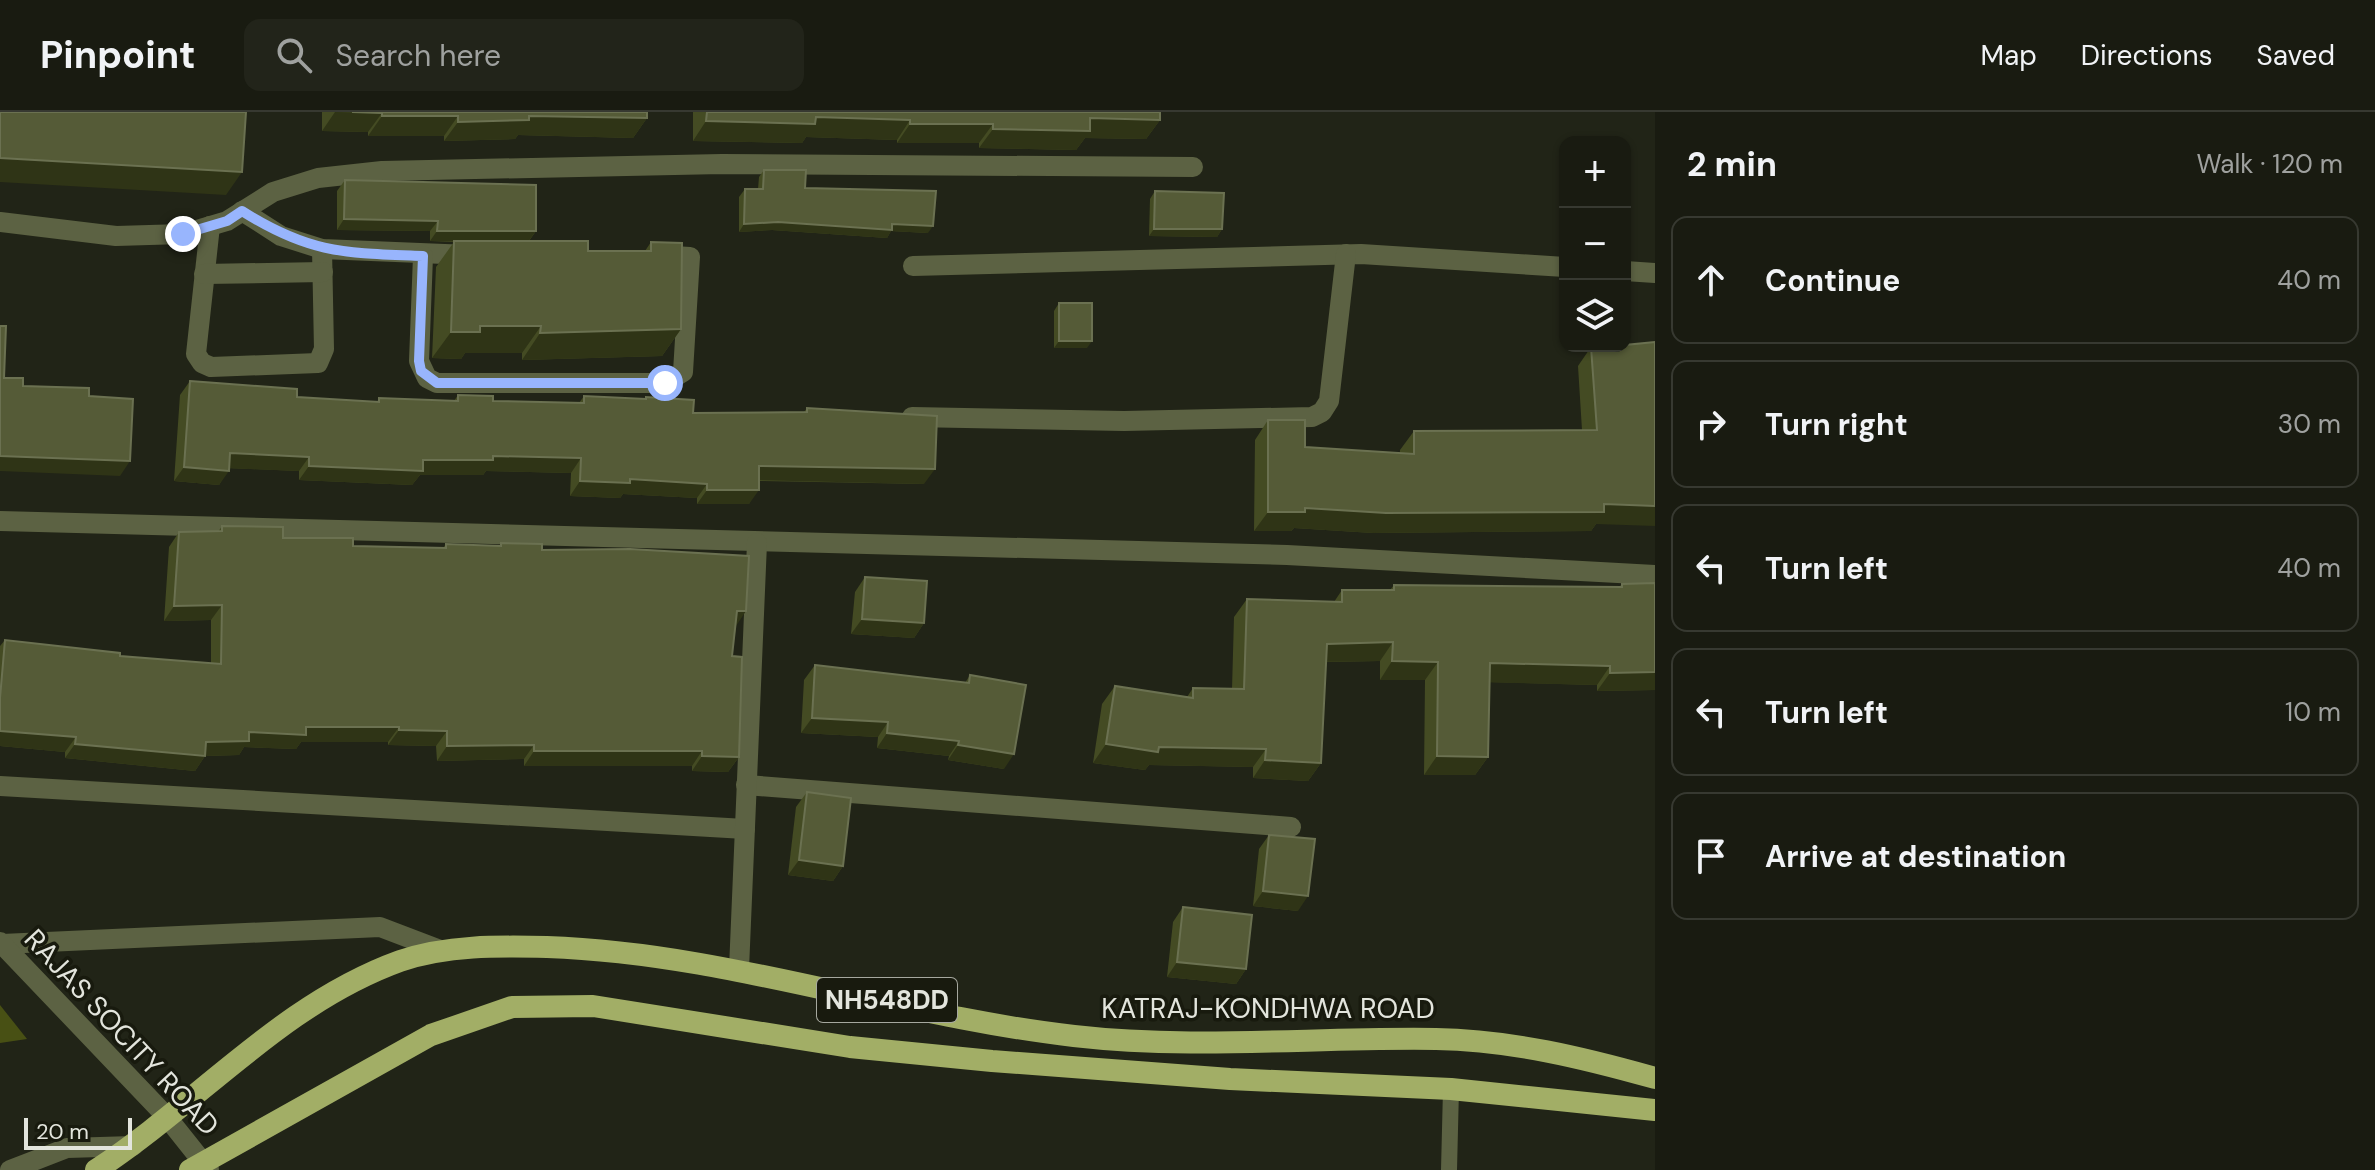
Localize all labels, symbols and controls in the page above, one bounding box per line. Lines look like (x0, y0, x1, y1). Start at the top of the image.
search box (244, 19, 804, 91)
text: Pinpoint (40, 30, 196, 80)
icon: search (272, 33, 316, 77)
text: Search here (336, 36, 501, 75)
text: Map (1980, 37, 2037, 74)
text: Directions (2081, 37, 2213, 74)
text: Saved (2257, 37, 2335, 74)
map controls (1559, 136, 1631, 352)
button: + (1559, 136, 1631, 208)
text: 2 min (1687, 142, 1777, 187)
text: Walk · 120 m (2196, 147, 2343, 181)
button: − (1559, 208, 1631, 280)
route end (165, 216, 201, 252)
icon: ahead (1689, 258, 1733, 302)
text: Continue (1765, 261, 1900, 300)
text: 40 m (2277, 263, 2341, 297)
button: layers (1559, 280, 1631, 352)
route start (647, 365, 683, 401)
icon: right (1689, 402, 1733, 446)
text: Turn right (1765, 405, 1908, 444)
text: 30 m (2278, 407, 2341, 441)
icon: left (1689, 546, 1733, 590)
text: Turn left (1765, 549, 1888, 588)
text: 40 m (2277, 551, 2341, 585)
icon: left (1689, 690, 1733, 734)
text: Turn left (1765, 693, 1888, 732)
text: 10 m (2285, 695, 2341, 729)
icon: arrive (1689, 834, 1733, 878)
text: Arrive at destination (1765, 837, 2066, 876)
street label: RAJAS SOCITY ROAD (16, 921, 227, 1143)
road number: NH548DD (817, 978, 957, 1022)
street label: KATRAJ-KONDHWA ROAD (1101, 990, 1435, 1027)
scale bar (24, 1114, 132, 1150)
text: 20 m (36, 1117, 89, 1146)

